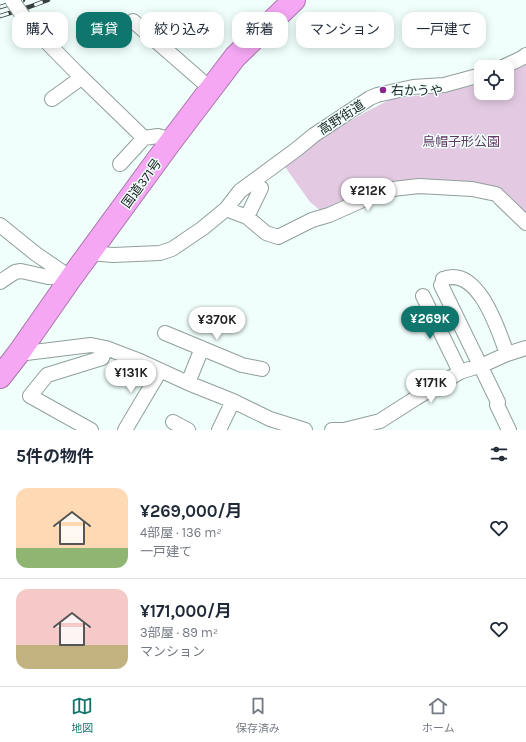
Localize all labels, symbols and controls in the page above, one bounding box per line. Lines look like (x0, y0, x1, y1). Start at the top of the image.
chip: 購入 (12, 12, 68, 48)
chip: 賃貸 (76, 12, 132, 48)
chip: 絞り込み (140, 12, 224, 48)
chip: 新着 (232, 12, 288, 48)
chip: マンション (296, 12, 394, 48)
chip: 一戸建て (402, 12, 486, 48)
map controls (474, 60, 514, 100)
button: locate (474, 60, 514, 100)
place label: 右かうや (391, 83, 443, 98)
marker: 右かうや (378, 85, 388, 95)
street label: 高野街道 (315, 97, 367, 138)
park label: 烏帽子形公園 (422, 134, 500, 149)
street label: 国道371号 (119, 156, 164, 211)
pin: ¥212K (340, 178, 396, 212)
text: ¥212K (350, 183, 386, 198)
pin: ¥269K (402, 306, 458, 340)
pin: ¥370K (189, 307, 245, 341)
text: ¥269K (410, 311, 450, 326)
text: ¥370K (198, 312, 236, 327)
pin: ¥131K (103, 360, 159, 394)
text: ¥131K (114, 365, 148, 380)
pin: ¥171K (403, 370, 459, 404)
text: ¥171K (415, 375, 447, 390)
icon: filters (488, 443, 510, 465)
text: 5件の物件 (16, 446, 94, 466)
text: ¥269,000/月 (140, 501, 243, 521)
icon: home (48, 504, 96, 552)
icon: heart (488, 517, 510, 539)
text: 4部屋 · 136 m² (140, 525, 222, 540)
text: 一戸建て (140, 544, 192, 559)
text: ¥171,000/月 (140, 601, 232, 621)
icon: home (48, 605, 96, 653)
icon: heart (488, 618, 510, 640)
text: 3部屋 · 89 m² (140, 625, 218, 640)
text: マンション (140, 644, 205, 659)
tab: 地図 (71, 695, 93, 735)
tab: 保存済み (236, 695, 280, 735)
tab: ホーム (422, 695, 455, 735)

